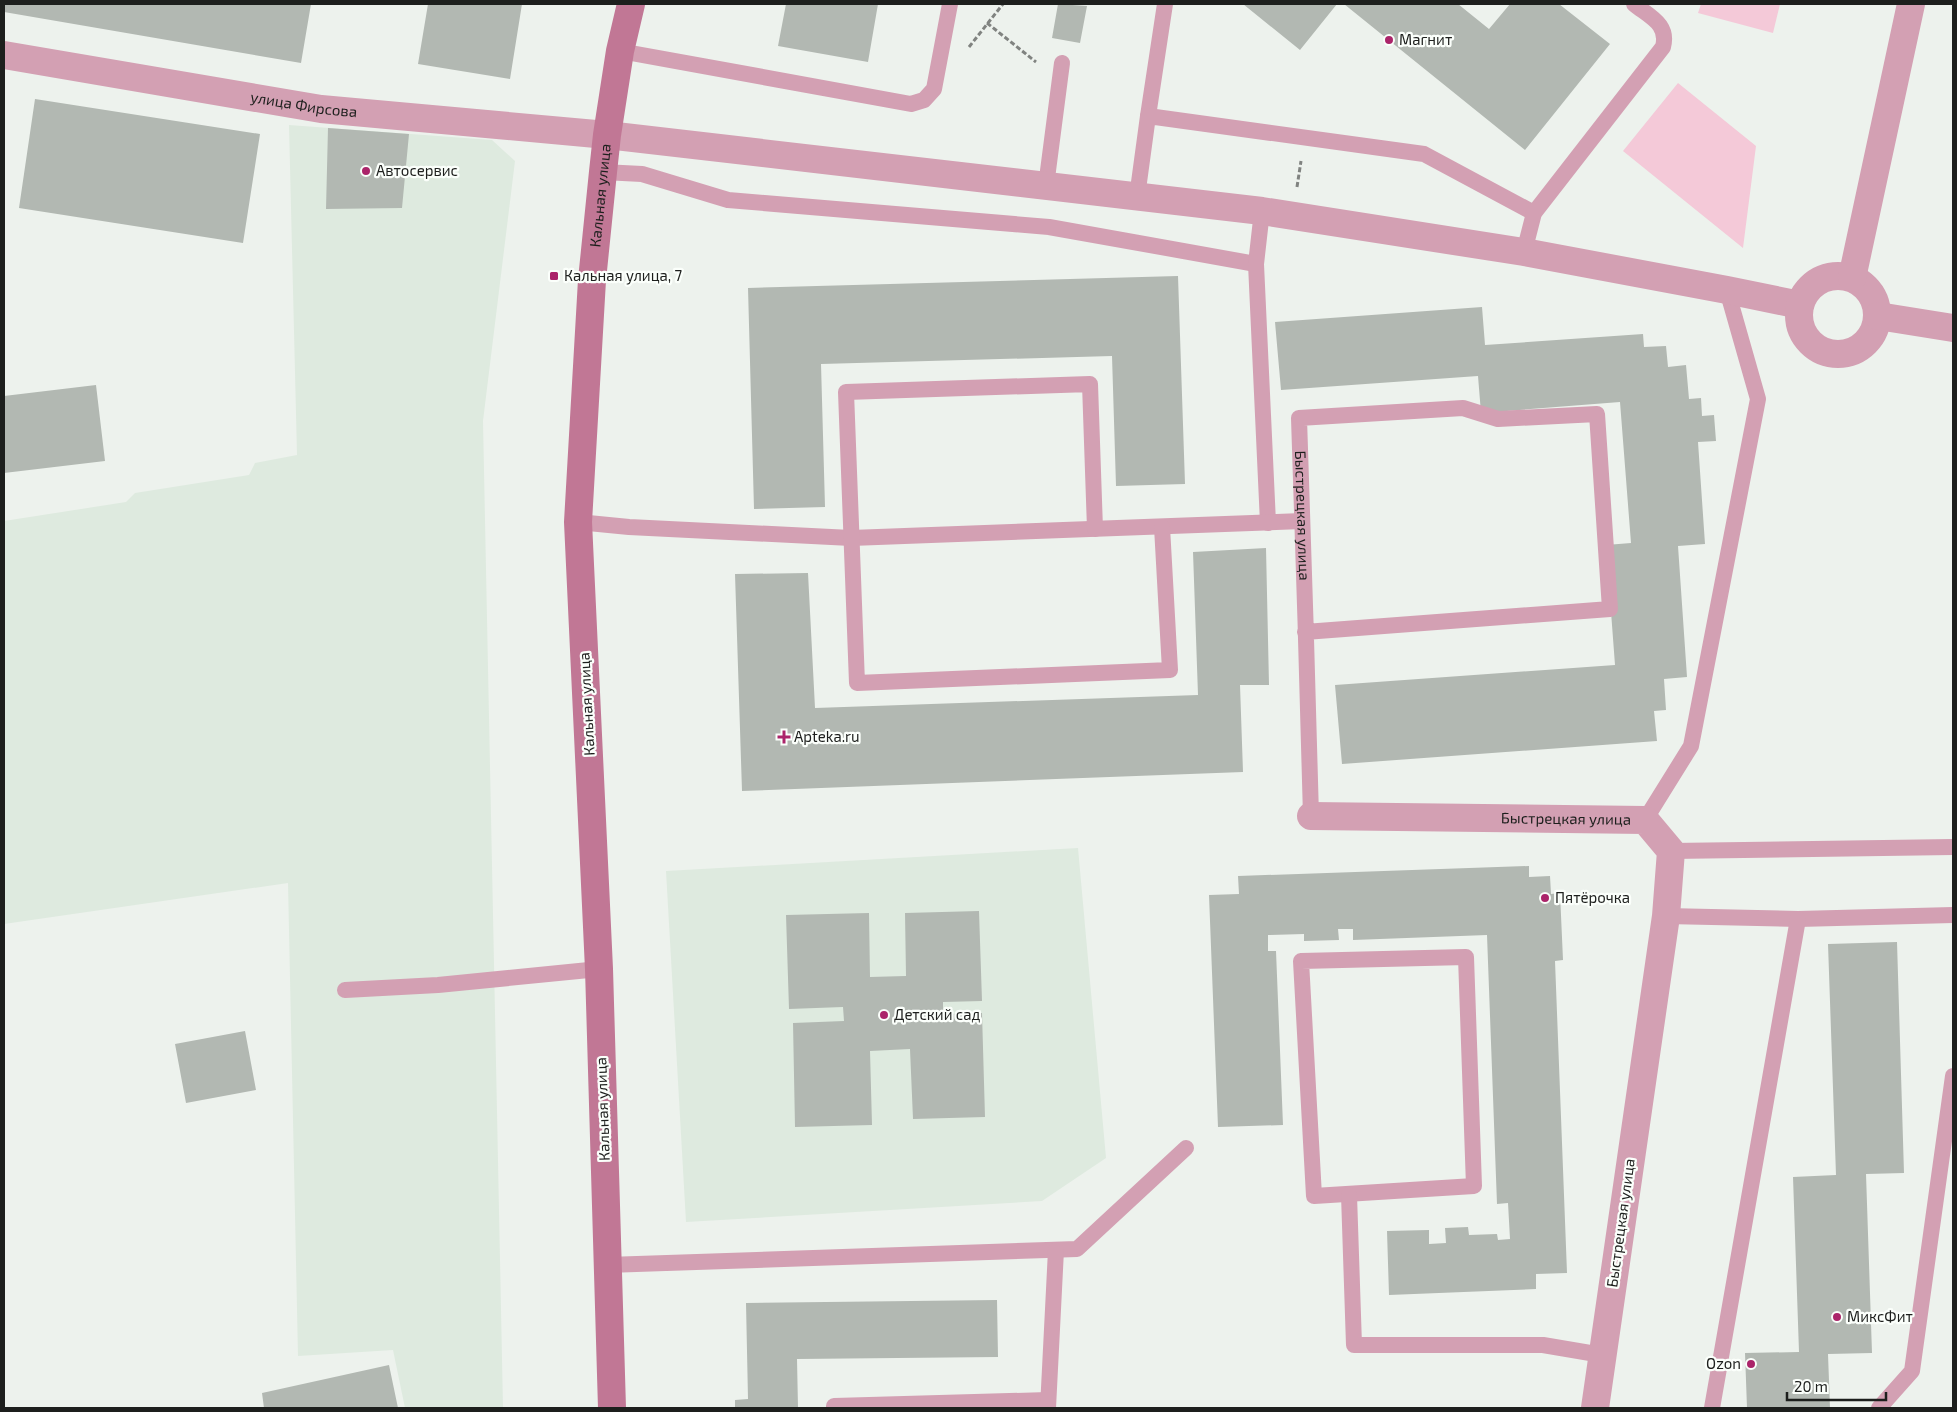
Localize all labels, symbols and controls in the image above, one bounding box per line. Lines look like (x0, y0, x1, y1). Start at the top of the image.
place label: Магнит (1399, 30, 1452, 48)
marker: Магнит (1383, 34, 1395, 46)
street label: улица Фирсова (249, 87, 358, 120)
street label: Кальная улица (585, 143, 614, 248)
place label: Автосервис (376, 161, 458, 179)
marker: Автосервис (360, 165, 372, 177)
place label: Кальная улица, 7 (564, 266, 683, 285)
marker: Кальная улица, 7 (548, 270, 560, 282)
street label: Быстрецкая улица (1292, 450, 1314, 581)
street label: Кальная улица (574, 652, 599, 756)
place label: Apteka.ru (794, 727, 860, 745)
marker: Apteka.ru (778, 731, 790, 743)
street label: Быстрецкая улица (1501, 808, 1631, 828)
place label: Пятёрочка (1555, 888, 1630, 906)
marker: Пятёрочка (1539, 892, 1551, 904)
place label: Детский сад (894, 1005, 980, 1023)
marker: Детский сад (878, 1009, 890, 1021)
street label: Кальная улица (591, 1057, 614, 1161)
street label: Быстрецкая улица (1602, 1157, 1639, 1289)
place label: МиксФит (1847, 1307, 1913, 1325)
marker: МиксФит (1831, 1311, 1843, 1323)
place label: Ozon (1706, 1354, 1741, 1372)
marker: Ozon (1745, 1358, 1757, 1370)
scale bar (1787, 1370, 1886, 1402)
text: 20 m (1794, 1377, 1828, 1395)

